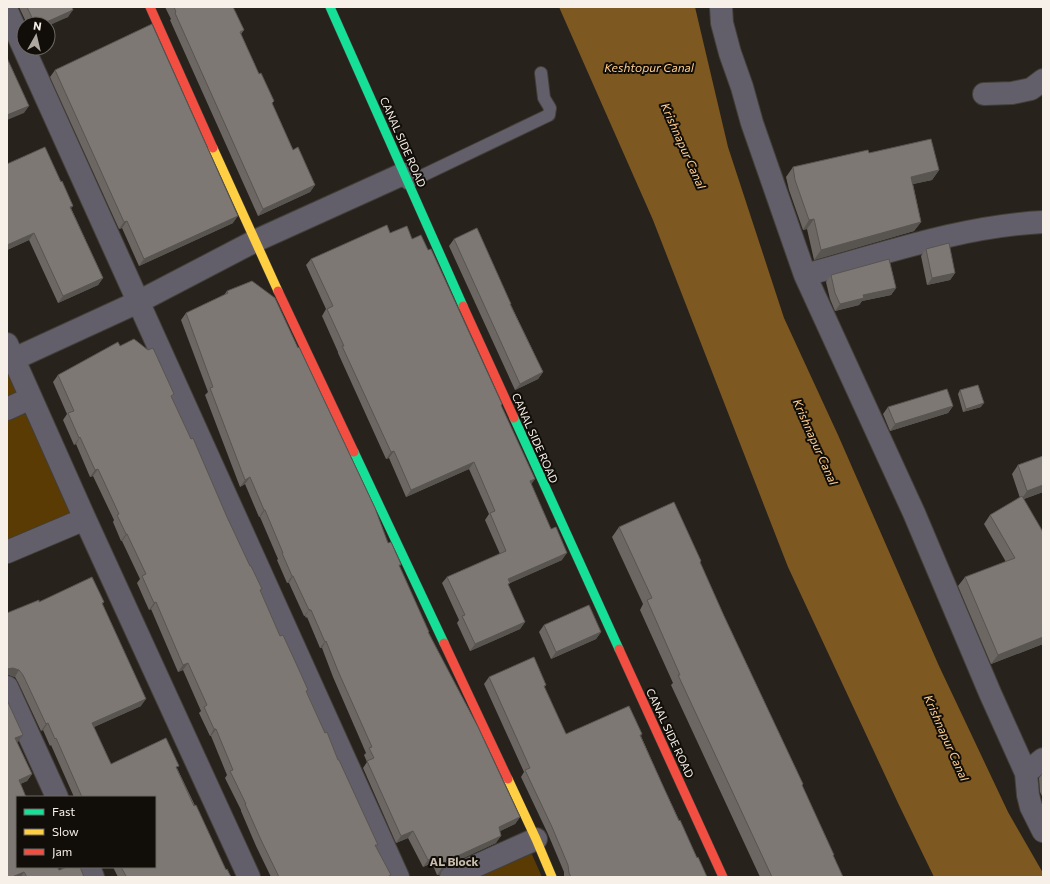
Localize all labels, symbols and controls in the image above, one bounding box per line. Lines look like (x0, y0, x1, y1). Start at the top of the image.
north arrow (16, 16, 56, 56)
text: N (32, 19, 42, 33)
water label: Keshtopur Canal (604, 60, 695, 74)
street label: CANAL SIDE ROAD (378, 95, 429, 189)
water label: Krishnapur Canal (659, 100, 710, 192)
street label: CANAL SIDE ROAD (510, 391, 561, 485)
water label: Krishnapur Canal (791, 396, 842, 488)
street label: CANAL SIDE ROAD (644, 686, 697, 780)
water label: Krishnapur Canal (922, 692, 973, 784)
legend (16, 796, 156, 868)
text: Fast (52, 804, 75, 818)
text: Slow (52, 824, 79, 838)
text: Jam (52, 844, 72, 859)
district label: AL Block (430, 854, 479, 868)

